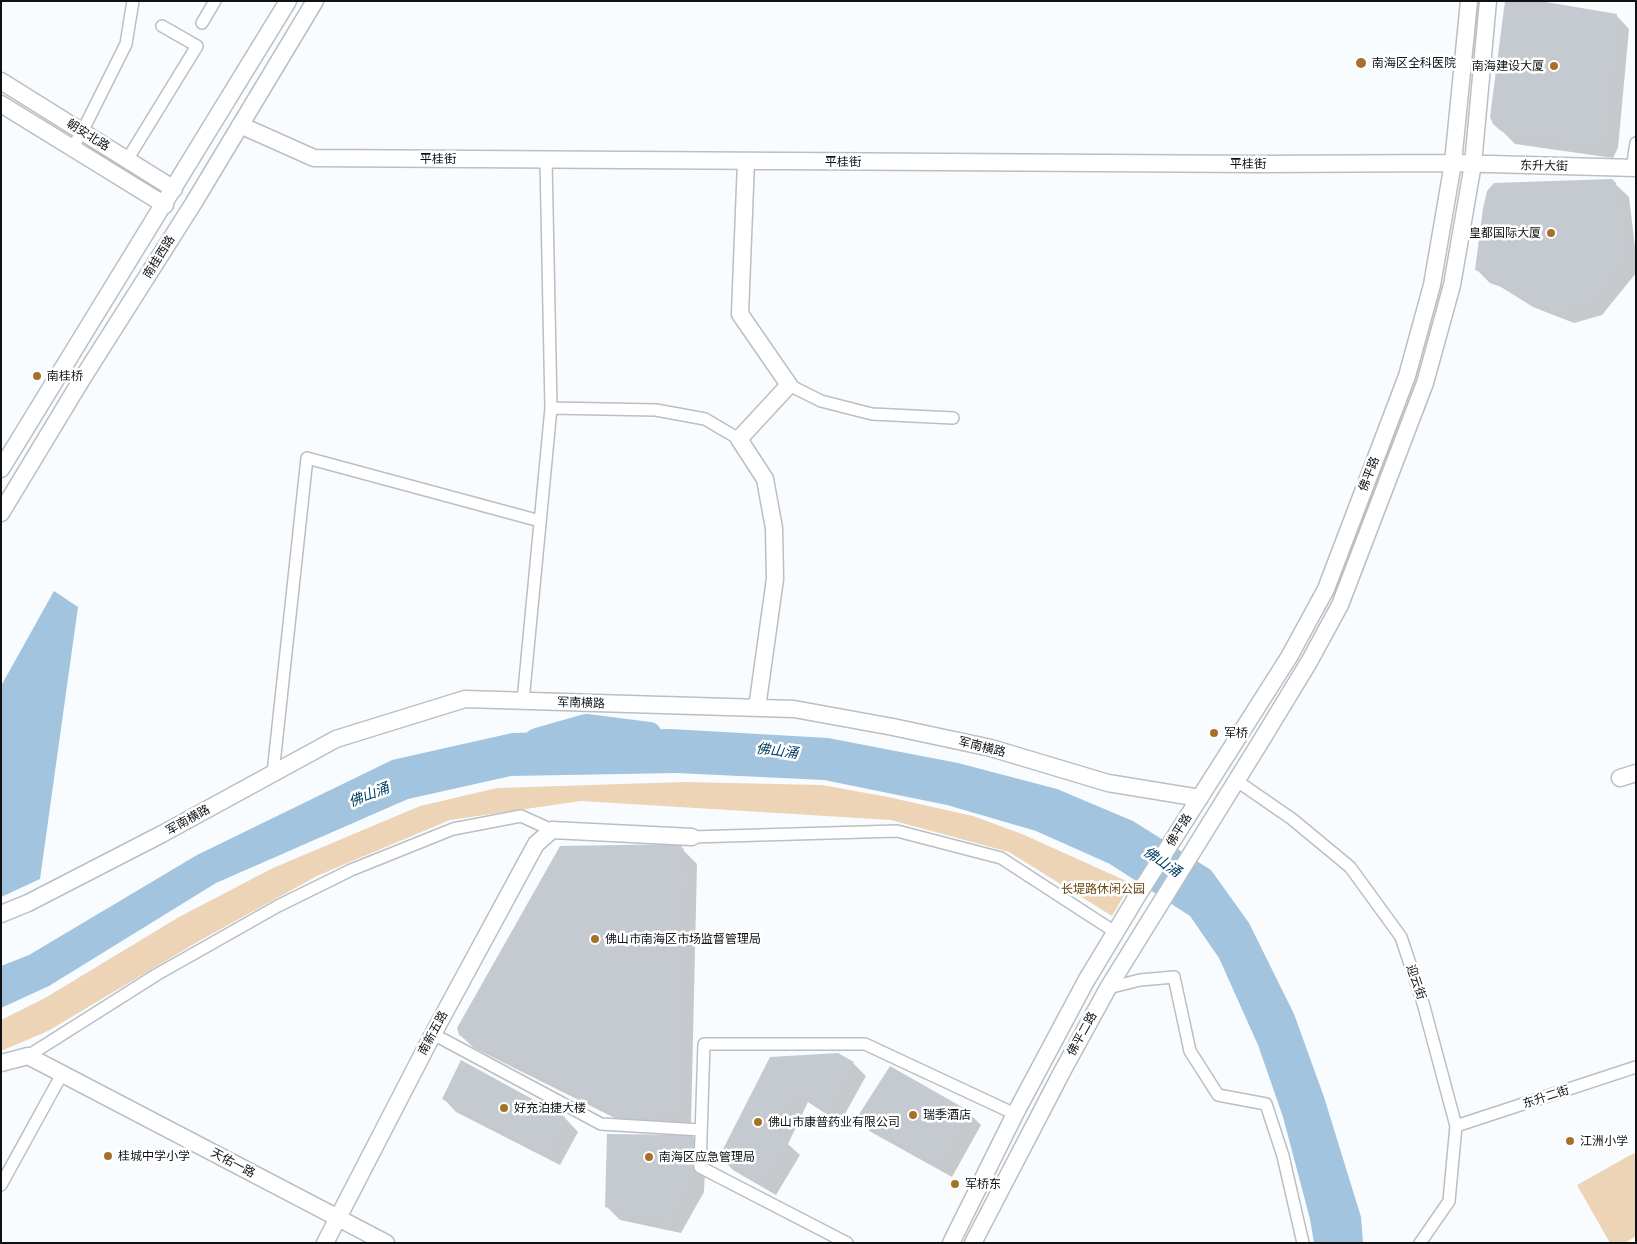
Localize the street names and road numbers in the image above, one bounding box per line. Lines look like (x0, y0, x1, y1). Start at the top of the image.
street label: 朝安北路 (64, 116, 112, 154)
street label: 平桂街 (420, 152, 456, 166)
street label: 平桂街 (825, 155, 861, 169)
street label: 平桂街 (1230, 157, 1266, 171)
street label: 东升大街 (1520, 158, 1568, 174)
street label: 南桂西路 (140, 233, 178, 281)
street label: 佛平路 (1356, 455, 1382, 493)
street label: 军南横路 (557, 695, 605, 711)
street label: 军南横路 (957, 734, 1007, 760)
street label: 军南横路 (164, 802, 212, 838)
street label: 佛平路 (1163, 811, 1195, 849)
street label: 迎云街 (1403, 963, 1429, 1001)
street label: 南新五路 (415, 1008, 451, 1058)
street label: 佛平二路 (1064, 1010, 1100, 1058)
street label: 东升二街 (1521, 1083, 1571, 1111)
street label: 天佑一路 (208, 1145, 258, 1181)

